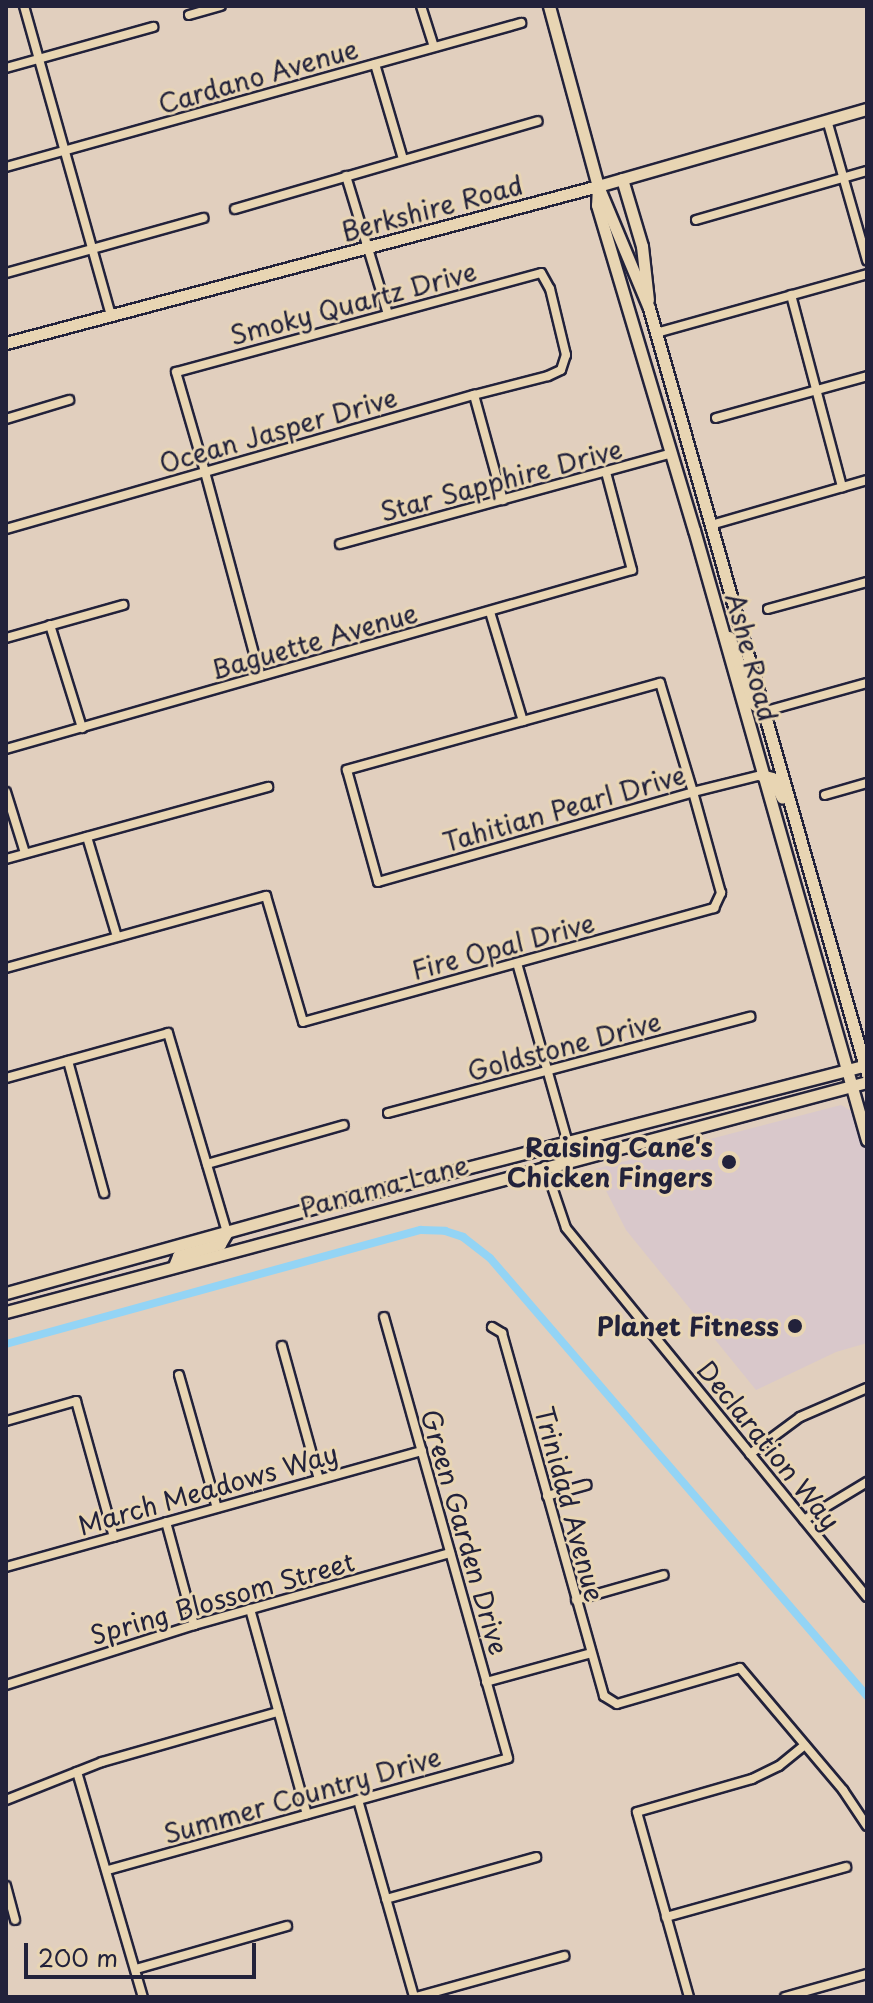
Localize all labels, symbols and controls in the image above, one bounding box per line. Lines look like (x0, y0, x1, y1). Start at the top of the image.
street label: Cardano Avenue (155, 33, 361, 119)
street label: Berkshire Road (338, 169, 526, 247)
street label: Smoky Quartz Drive (225, 255, 481, 351)
street label: Ocean Jasper Drive (155, 381, 401, 479)
street label: Star Sapphire Drive (377, 433, 625, 527)
street label: Ashe Road (720, 589, 784, 725)
street label: Baguette Avenue (208, 597, 420, 685)
street label: Tahitian Pearl Drive (440, 759, 688, 857)
street label: Fire Opal Drive (407, 906, 599, 986)
street label: Goldstone Drive (464, 1005, 664, 1087)
place label: Raising Cane's Chicken Fingers (507, 1131, 713, 1192)
street label: Panama Lane (296, 1149, 472, 1223)
marker: Raising Cane's Chicken Fingers (720, 1153, 738, 1171)
place label: Planet Fitness (595, 1310, 779, 1342)
marker: Planet Fitness (786, 1317, 804, 1335)
street label: Declaration Way (691, 1354, 847, 1536)
street label: Trinidad Avenue (529, 1402, 611, 1606)
street label: Green Garden Drive (415, 1405, 515, 1659)
street label: March Meadows Way (74, 1437, 342, 1541)
street label: Spring Blossom Street (85, 1545, 359, 1651)
street label: Summer Country Drive (158, 1740, 446, 1850)
scale bar (28, 1927, 260, 1977)
text: 200 m (38, 1939, 118, 1975)

